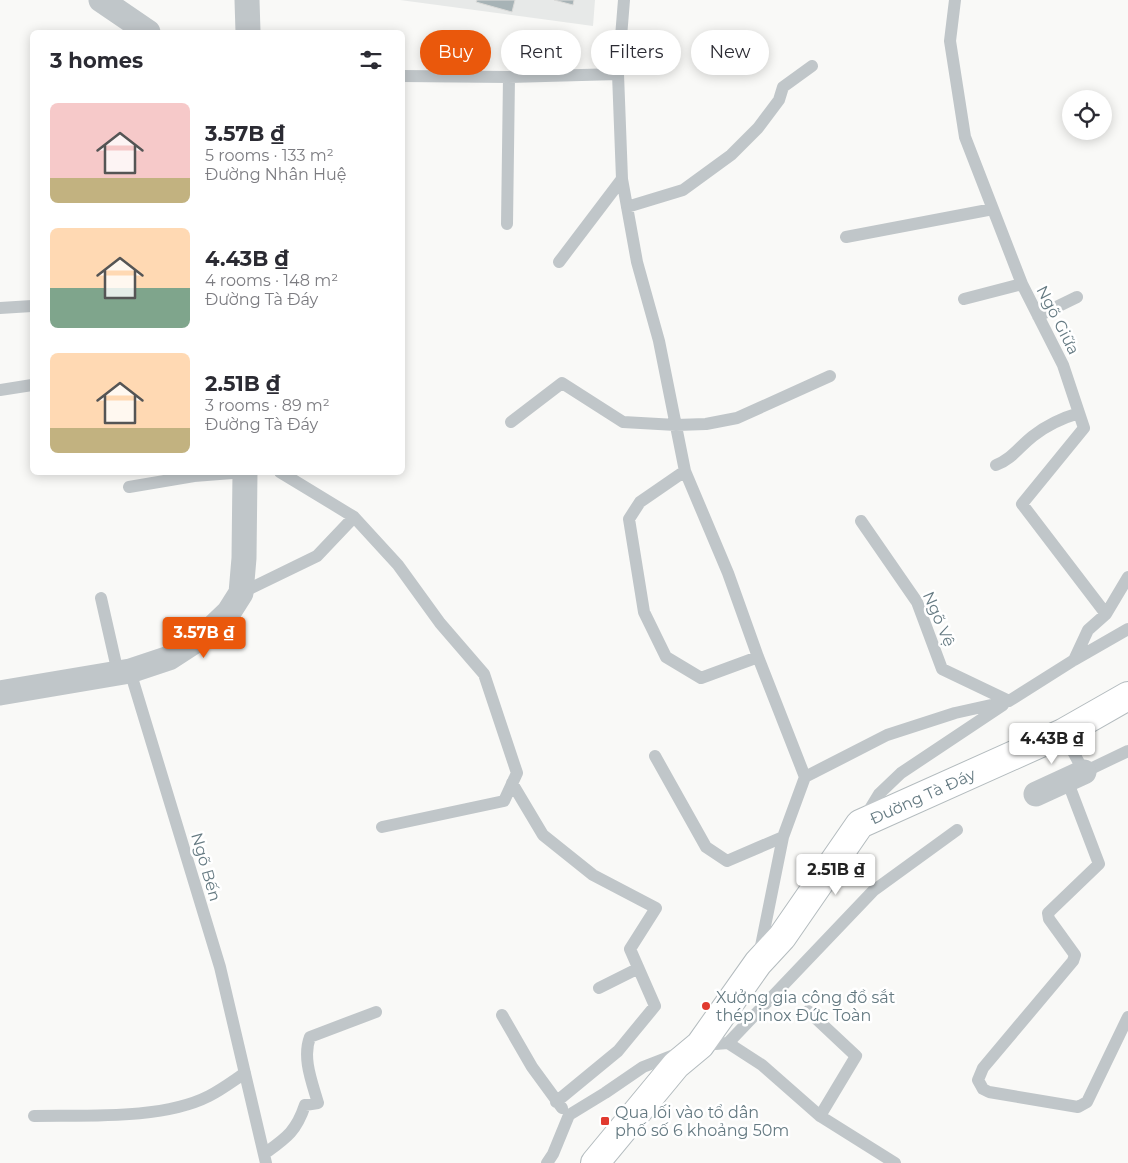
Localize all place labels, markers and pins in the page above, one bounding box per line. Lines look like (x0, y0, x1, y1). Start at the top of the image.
pin: 3.57B ₫ (158, 616, 250, 659)
pin: 4.43B ₫ (1006, 722, 1098, 765)
pin: 2.51B ₫ (790, 854, 882, 896)
place label: Xưởng gia công đồ sắt thép inox Đức Toàn (716, 988, 896, 1025)
marker: Xưởng gia công đồ sắt thép inox Đức Toàn (700, 1000, 712, 1012)
place label: Qua lối vào tổ dân phố số 6 khoảng 50m (615, 1103, 789, 1140)
marker: Qua lối vào tổ dân phố số 6 khoảng 50m (599, 1115, 611, 1127)

